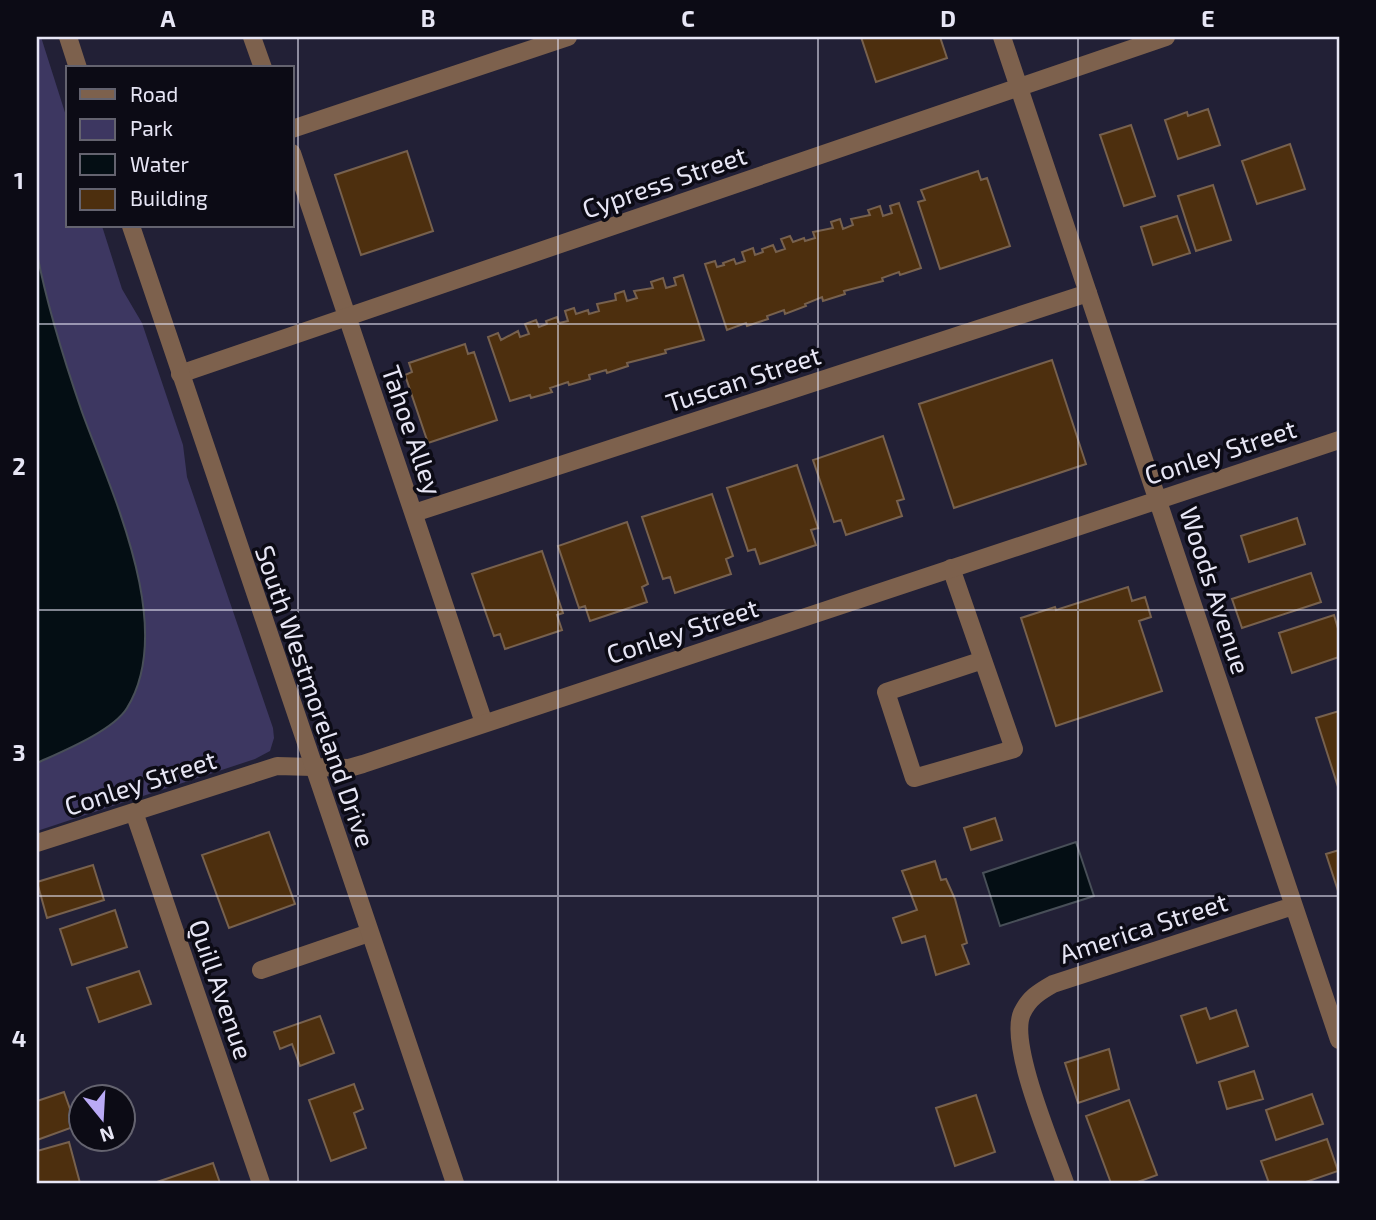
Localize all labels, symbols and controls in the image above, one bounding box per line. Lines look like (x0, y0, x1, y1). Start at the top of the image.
text: A (160, 4, 176, 32)
text: B (421, 4, 435, 32)
text: C (681, 4, 695, 32)
text: D (940, 4, 956, 32)
text: E (1201, 4, 1215, 32)
legend (66, 66, 294, 228)
text: Road (130, 81, 178, 106)
text: Park (130, 115, 173, 140)
street label: Cypress Street (578, 138, 750, 224)
text: Water (130, 151, 189, 176)
text: 1 (14, 166, 24, 194)
text: Building (130, 185, 208, 210)
street label: Tuscan Street (662, 338, 824, 418)
street label: Tahoe Alley (376, 361, 450, 499)
street label: Conley Street (1140, 412, 1300, 490)
text: 2 (12, 452, 26, 480)
street label: Woods Avenue (1174, 502, 1258, 678)
street label: South Westmoreland Drive (250, 541, 382, 851)
street label: Conley Street (602, 591, 762, 669)
text: 3 (12, 738, 26, 766)
street label: Conley Street (60, 743, 220, 821)
street label: America Street (1055, 885, 1231, 969)
street label: Quill Avenue (184, 915, 260, 1063)
text: 4 (12, 1024, 26, 1052)
north arrow (66, 1084, 136, 1154)
text: N (97, 1122, 117, 1148)

